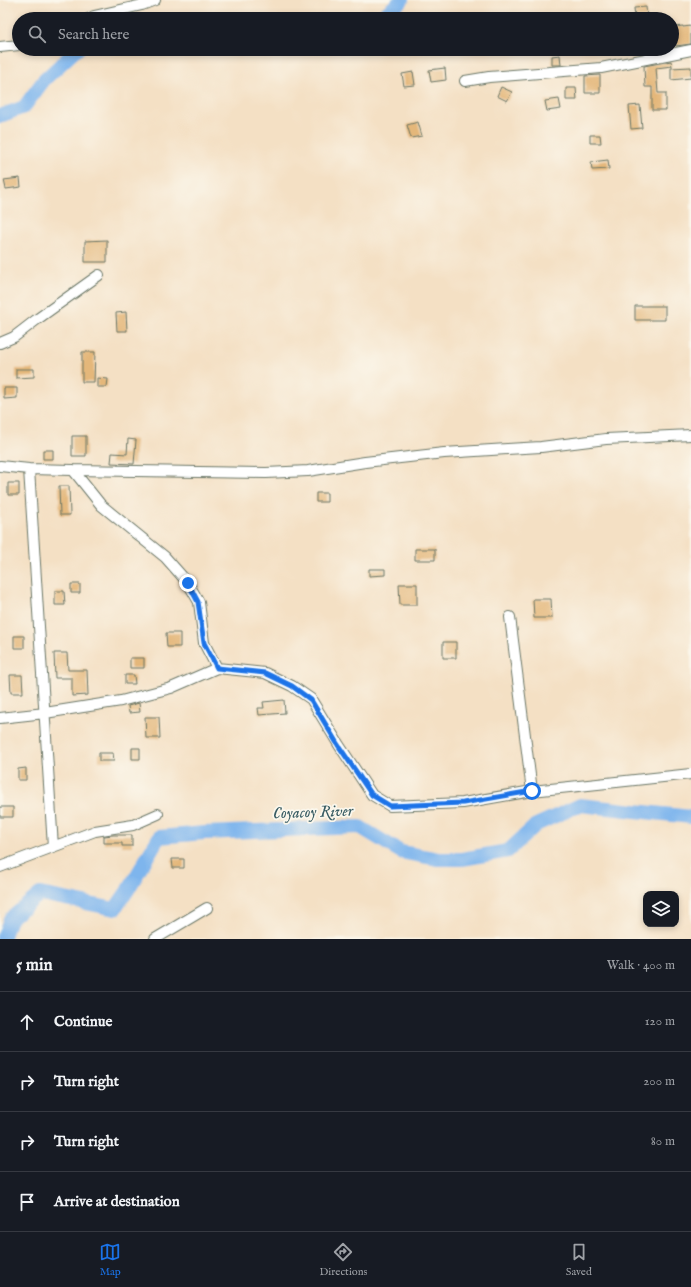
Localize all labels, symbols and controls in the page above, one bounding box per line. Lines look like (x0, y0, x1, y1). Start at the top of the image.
search box (12, 12, 679, 56)
icon: search (26, 23, 48, 45)
text: Search here (58, 25, 129, 44)
route end (179, 574, 197, 592)
route start (523, 782, 541, 800)
water label: Coyacoy River (273, 802, 355, 824)
map controls (643, 891, 679, 927)
button: layers (643, 891, 679, 927)
text: 5 min (16, 955, 53, 976)
text: Walk · 400 m (607, 957, 675, 974)
icon: ahead (16, 1011, 38, 1033)
text: Continue (54, 1012, 112, 1031)
text: 120 m (645, 1013, 675, 1030)
icon: right (16, 1071, 38, 1093)
text: Turn right (54, 1072, 119, 1091)
text: 200 m (643, 1073, 675, 1090)
icon: right (16, 1131, 38, 1153)
text: Turn right (54, 1132, 119, 1151)
text: 80 m (651, 1133, 675, 1150)
icon: arrive (16, 1191, 38, 1213)
text: Arrive at destination (54, 1192, 180, 1211)
tab: Map (99, 1241, 121, 1279)
tab: Directions (320, 1241, 367, 1279)
tab: Saved (566, 1241, 592, 1279)

